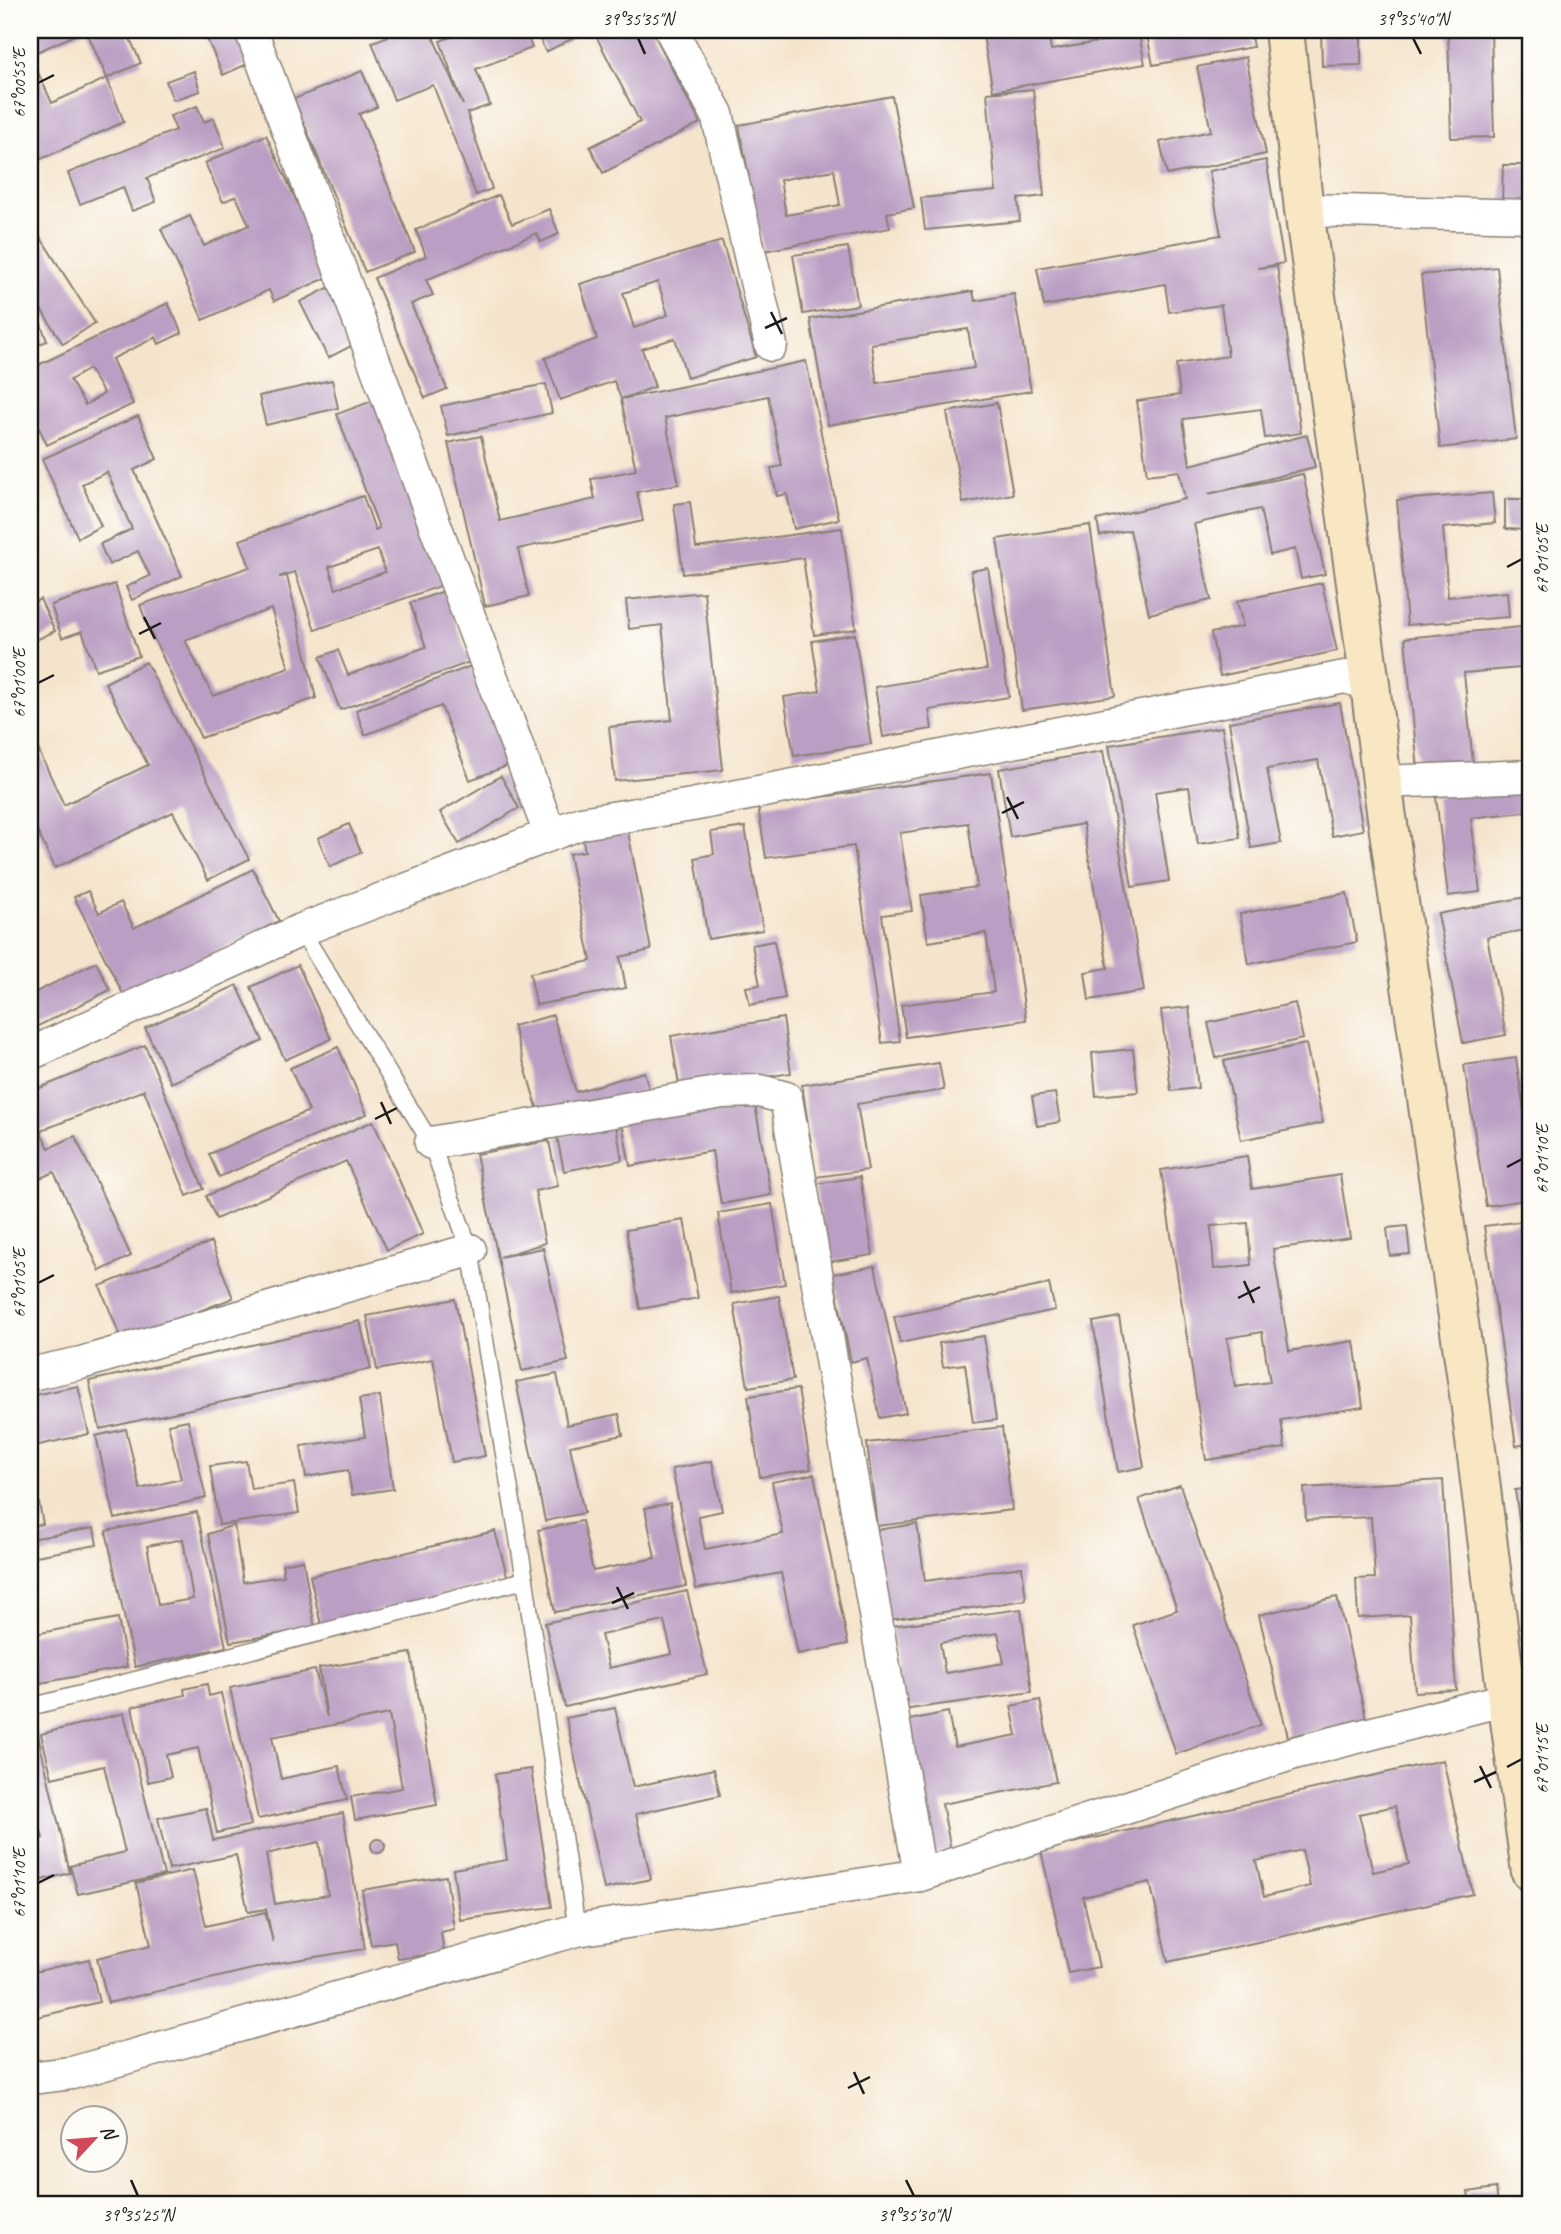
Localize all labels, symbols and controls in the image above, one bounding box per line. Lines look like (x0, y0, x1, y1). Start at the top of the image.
text: 39°35'35"N (603, 8, 677, 30)
text: 39°35'40"N (1378, 8, 1452, 30)
text: 67°00'55"E (8, 46, 30, 118)
text: 67°01'05"E (1531, 522, 1553, 594)
text: 67°01'00"E (8, 646, 30, 718)
text: 67°01'10"E (1531, 1122, 1553, 1194)
text: 67°01'05"E (8, 1246, 30, 1318)
text: 67°01'15"E (1531, 1722, 1553, 1794)
text: 67°01'10"E (8, 1846, 30, 1918)
north arrow (60, 2104, 130, 2174)
text: N (95, 2121, 123, 2145)
text: 39°35'25"N (103, 2204, 177, 2226)
text: 39°35'30"N (879, 2204, 953, 2226)

